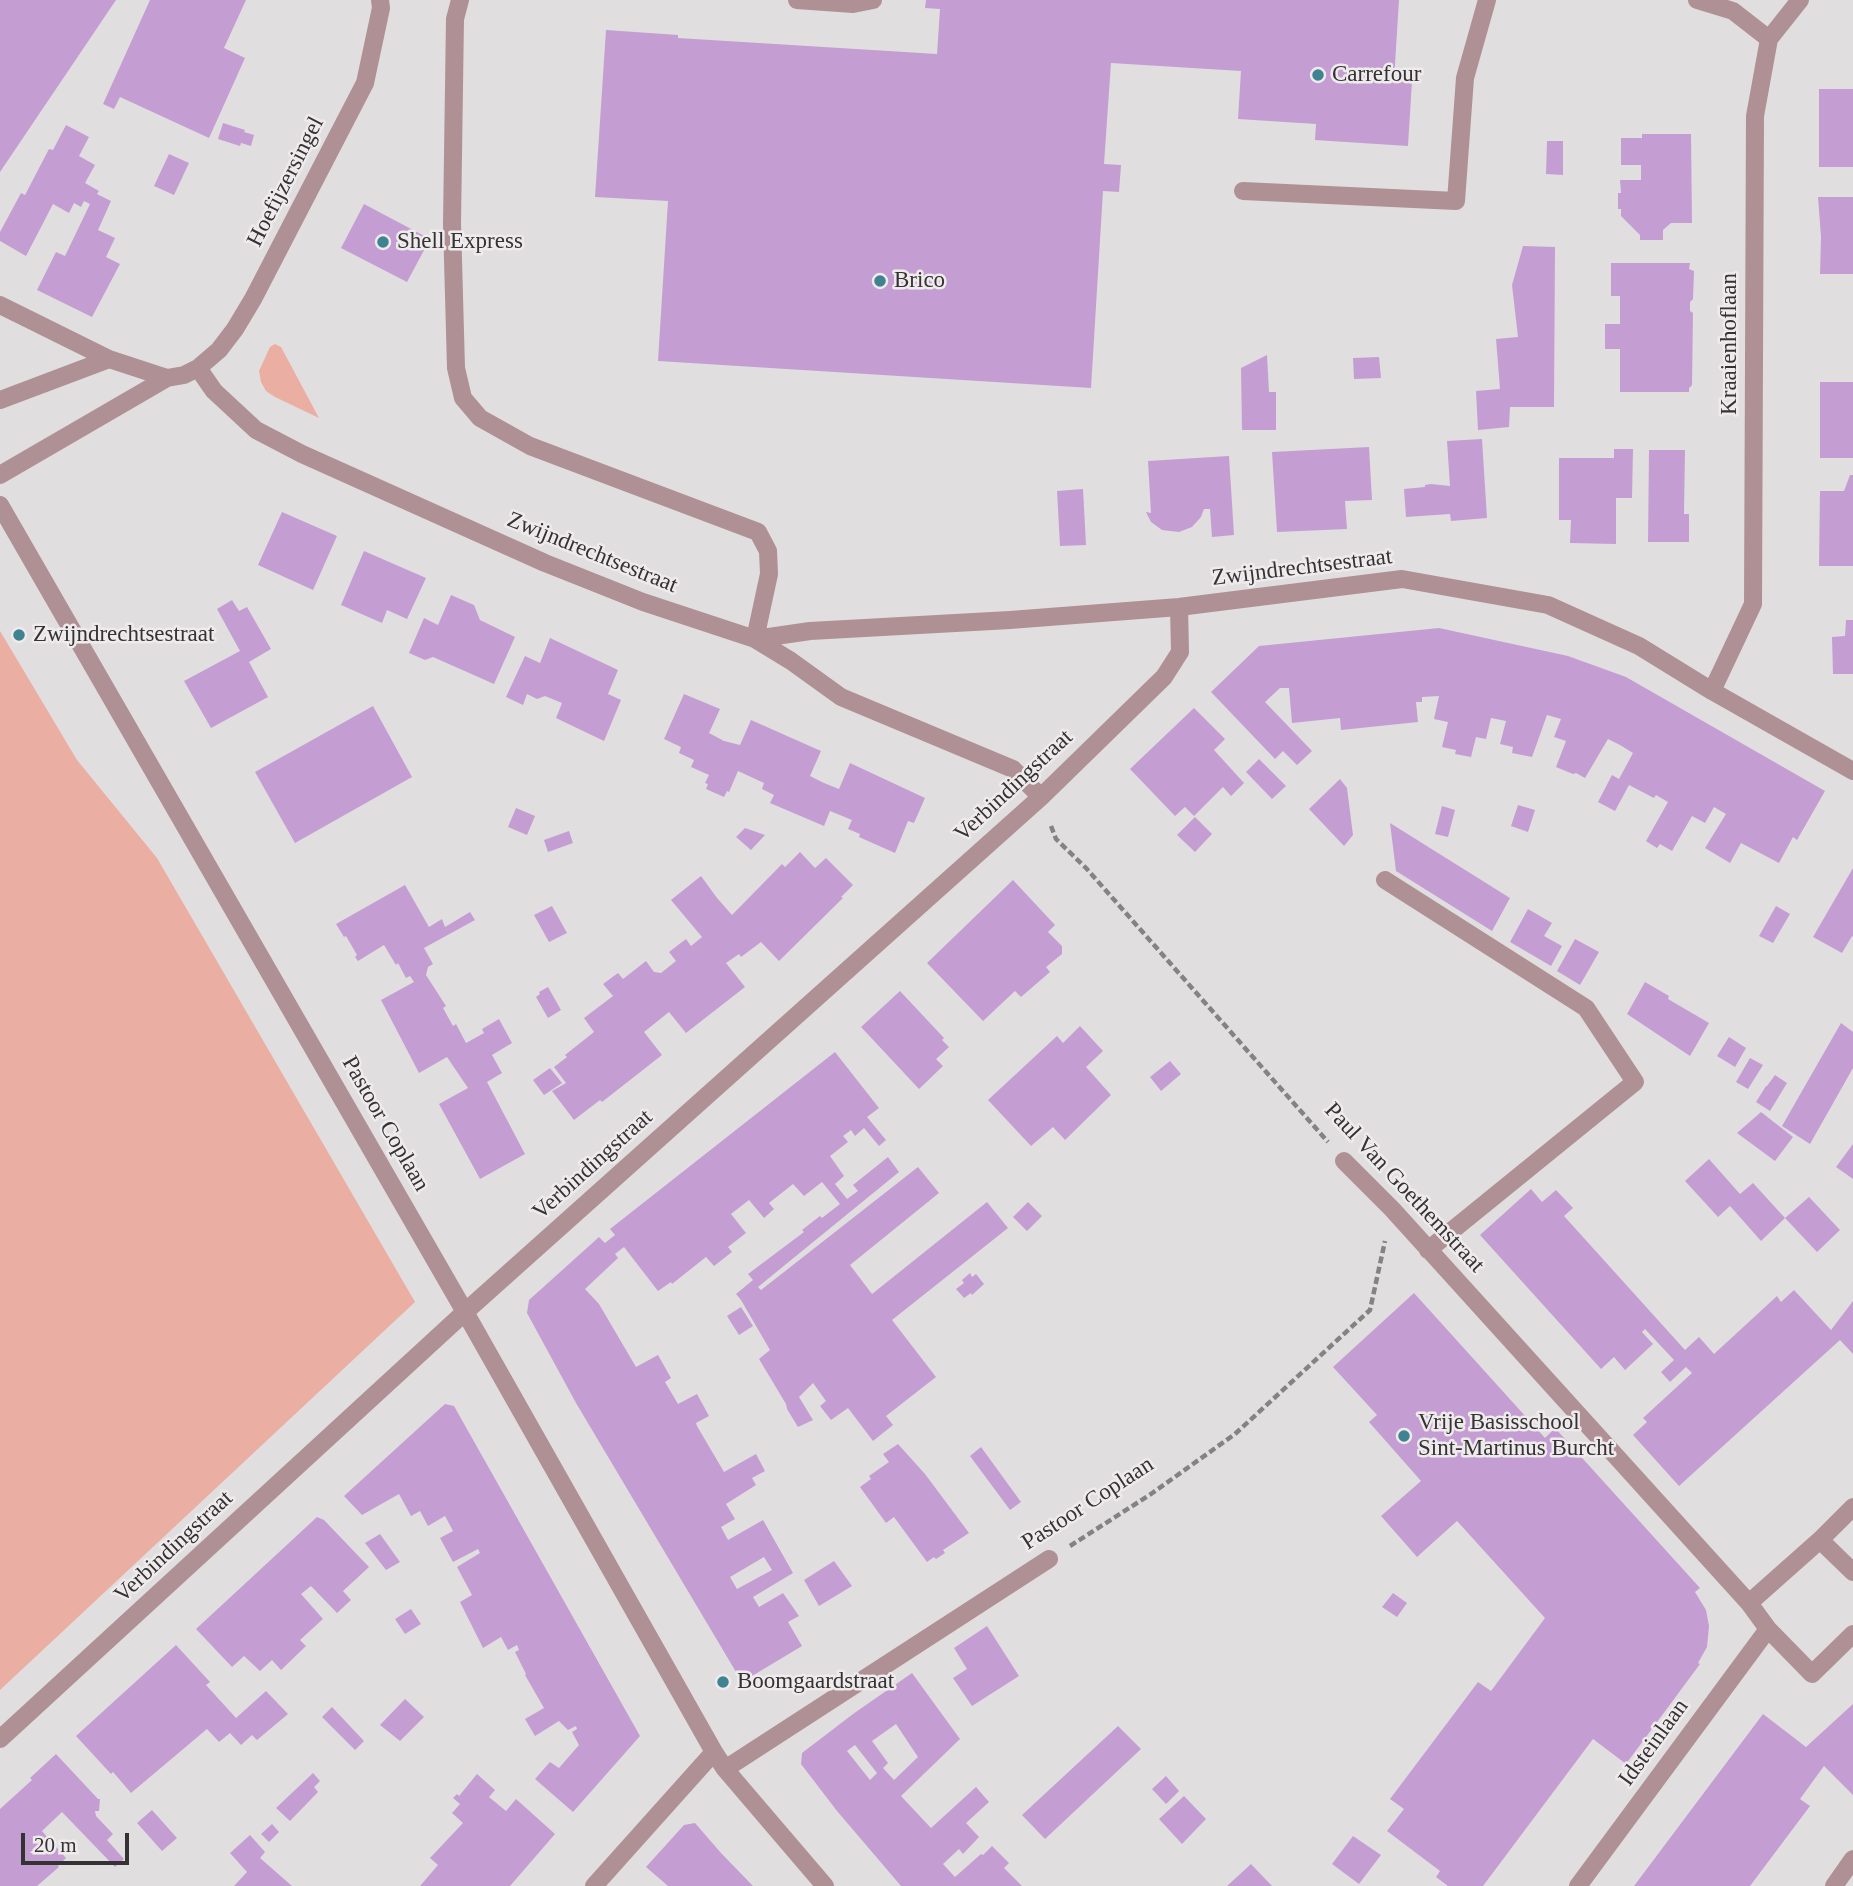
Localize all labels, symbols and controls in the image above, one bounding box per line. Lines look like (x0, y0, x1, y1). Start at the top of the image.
place label: Carrefour (1332, 61, 1421, 89)
marker: Carrefour (1310, 67, 1326, 83)
street label: Hoefijzersingel (242, 113, 330, 251)
place label: Shell Express (397, 228, 523, 256)
marker: Shell Express (375, 234, 391, 250)
place label: Brico (894, 267, 945, 295)
marker: Brico (872, 273, 888, 289)
street label: Kraaienhoflaan (1716, 273, 1744, 415)
street label: Zwijndrechtsestraat (503, 506, 681, 600)
street label: Zwijndrechtsestraat (1210, 543, 1394, 593)
place label: Zwijndrechtsestraat (33, 621, 214, 649)
marker: Zwijndrechtsestraat (11, 627, 27, 643)
street label: Verbindingstraat (949, 724, 1079, 848)
street label: Pastoor Coplaan (335, 1052, 435, 1196)
street label: Paul Van Goethemstraat (1318, 1097, 1490, 1279)
street label: Verbindingstraat (527, 1104, 659, 1226)
place label: Vrije Basisschool Sint-Martinus Burcht (1418, 1409, 1614, 1463)
marker: Vrije Basisschool Sint-Martinus Burcht (1396, 1428, 1412, 1444)
street label: Pastoor Coplaan (1017, 1451, 1159, 1557)
street label: Verbindingstraat (109, 1485, 239, 1609)
place label: Boomgaardstraat (737, 1668, 894, 1696)
marker: Boomgaardstraat (715, 1674, 731, 1690)
street label: Idsteinlaan (1613, 1694, 1695, 1792)
scale bar (24, 1820, 133, 1864)
text: 20 m (34, 1833, 77, 1857)

